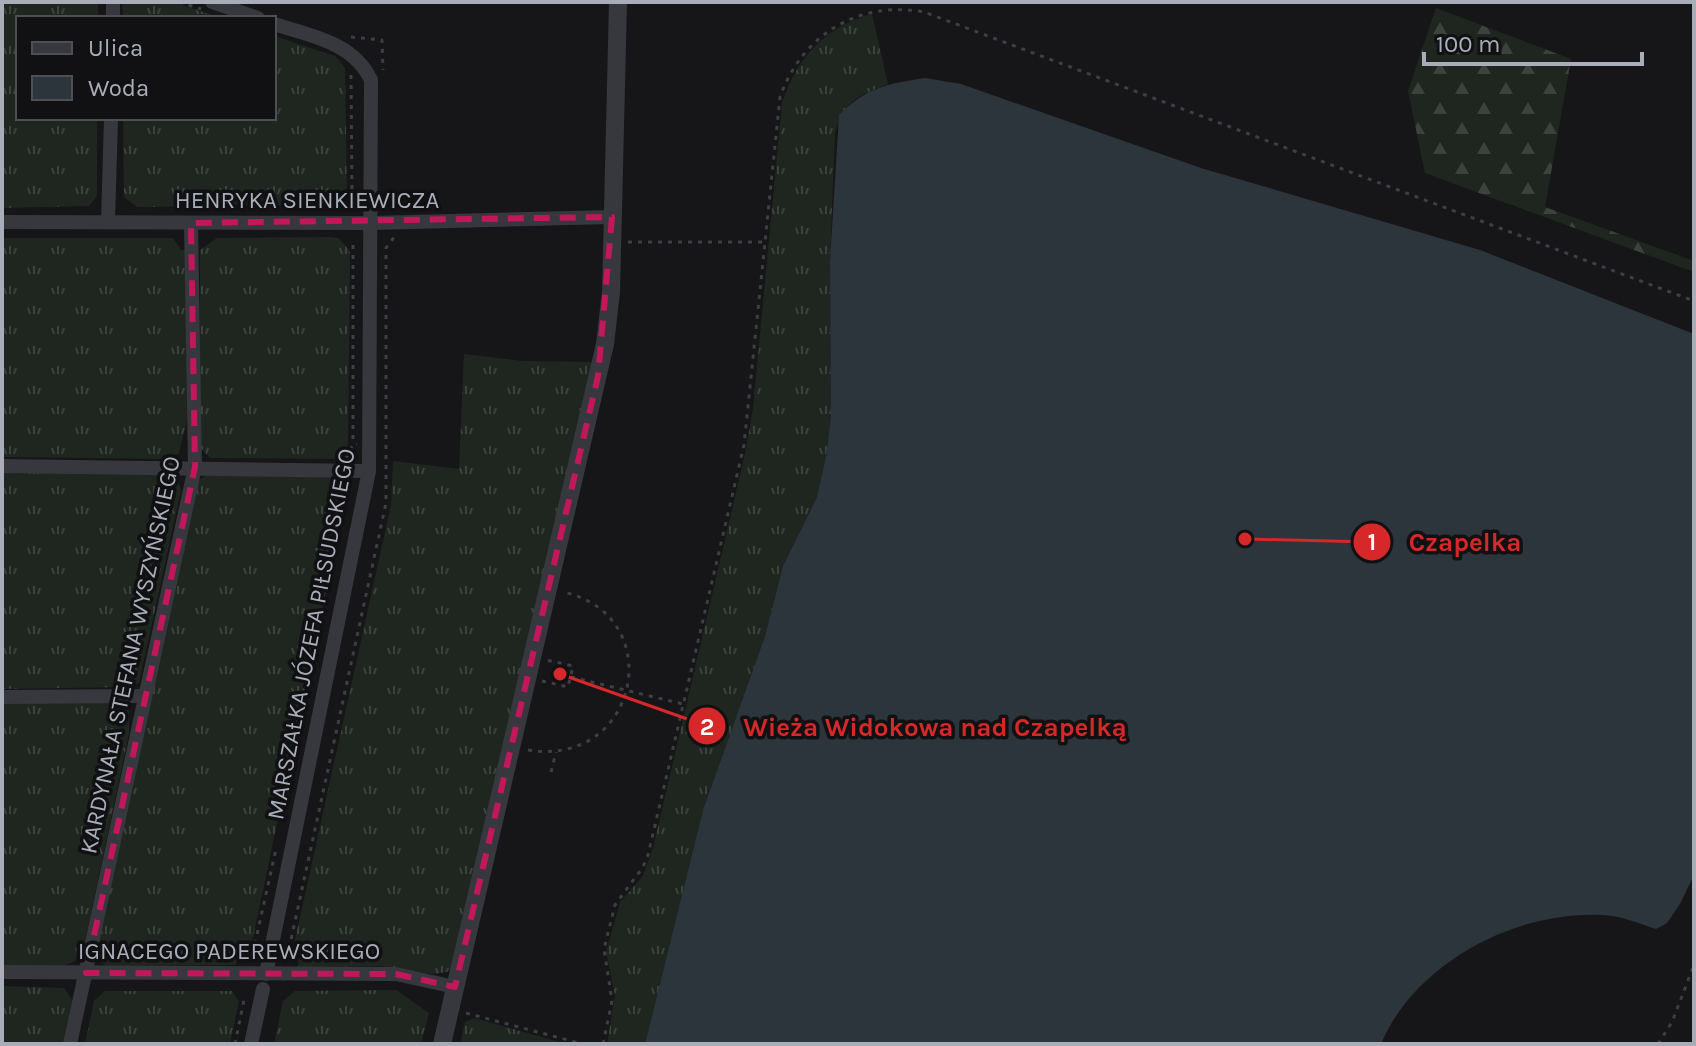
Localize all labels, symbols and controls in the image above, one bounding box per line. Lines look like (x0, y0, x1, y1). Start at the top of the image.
legend (16, 16, 276, 120)
scale bar (1424, 16, 1642, 66)
text: 100 m (1436, 30, 1501, 58)
text: Ulica (88, 34, 143, 62)
text: Woda (88, 74, 149, 102)
street label: HENRYKA SIENKIEWICZA (175, 186, 440, 214)
street label: MARSZAŁKA JÓZEFA PIŁSUDSKIEGO (261, 446, 361, 822)
street label: KARDYNAŁA STEFANA WYSZYŃSKIEGO (73, 453, 186, 856)
callout: Czapelka (1352, 517, 1537, 567)
text: Czapelka (1409, 527, 1521, 558)
text: 1 (1368, 528, 1376, 556)
callout: Wieża Widokowa nad Czapelką (687, 701, 1143, 751)
text: Wieża Widokowa nad Czapelką (743, 712, 1127, 743)
text: 2 (700, 713, 714, 741)
street label: IGNACEGO PADEREWSKIEGO (78, 937, 380, 965)

